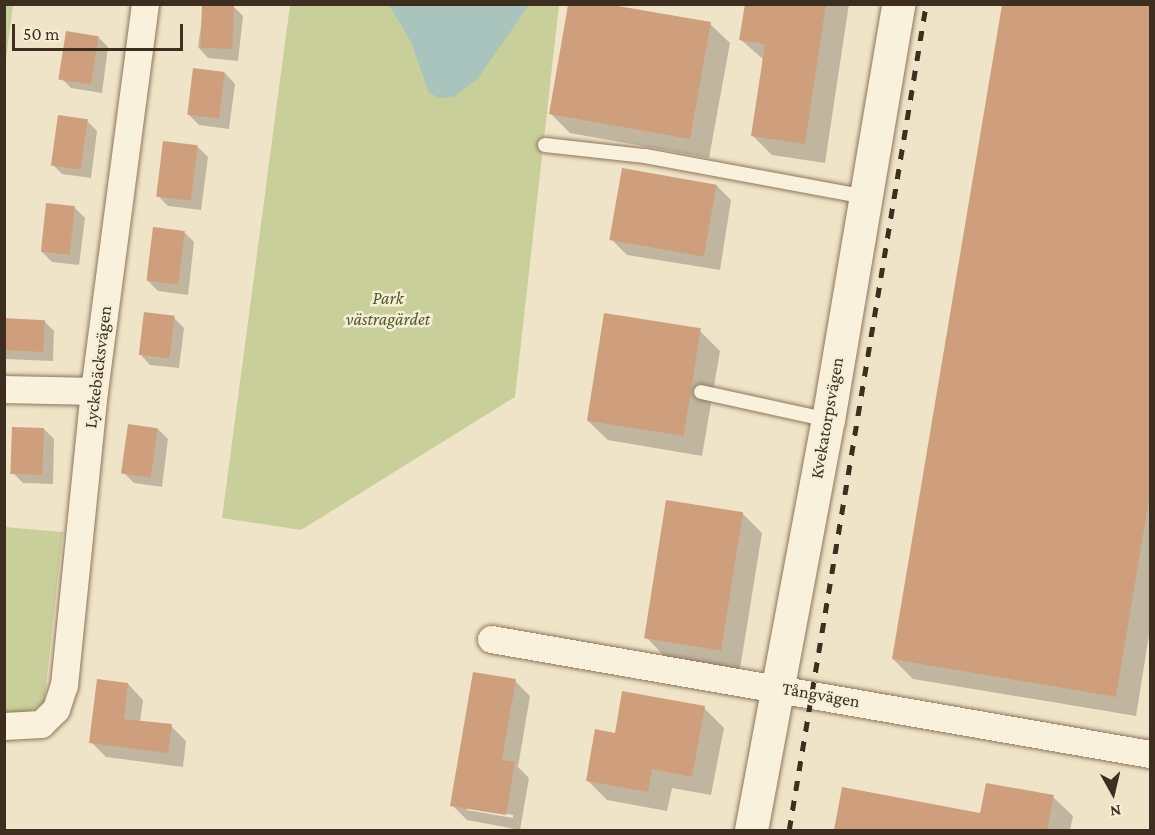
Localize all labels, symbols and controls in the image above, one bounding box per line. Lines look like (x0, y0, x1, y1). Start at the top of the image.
scale bar (15, 12, 186, 50)
text: 50 m (23, 24, 60, 44)
park label: Park västragärdet (346, 288, 430, 330)
street label: Lyckebäcksvägen (80, 304, 116, 430)
street label: Kvekatorpsvägen (806, 356, 848, 480)
street label: Tångvägen (780, 678, 862, 712)
north arrow (1083, 763, 1143, 823)
text: N (1109, 802, 1122, 820)

